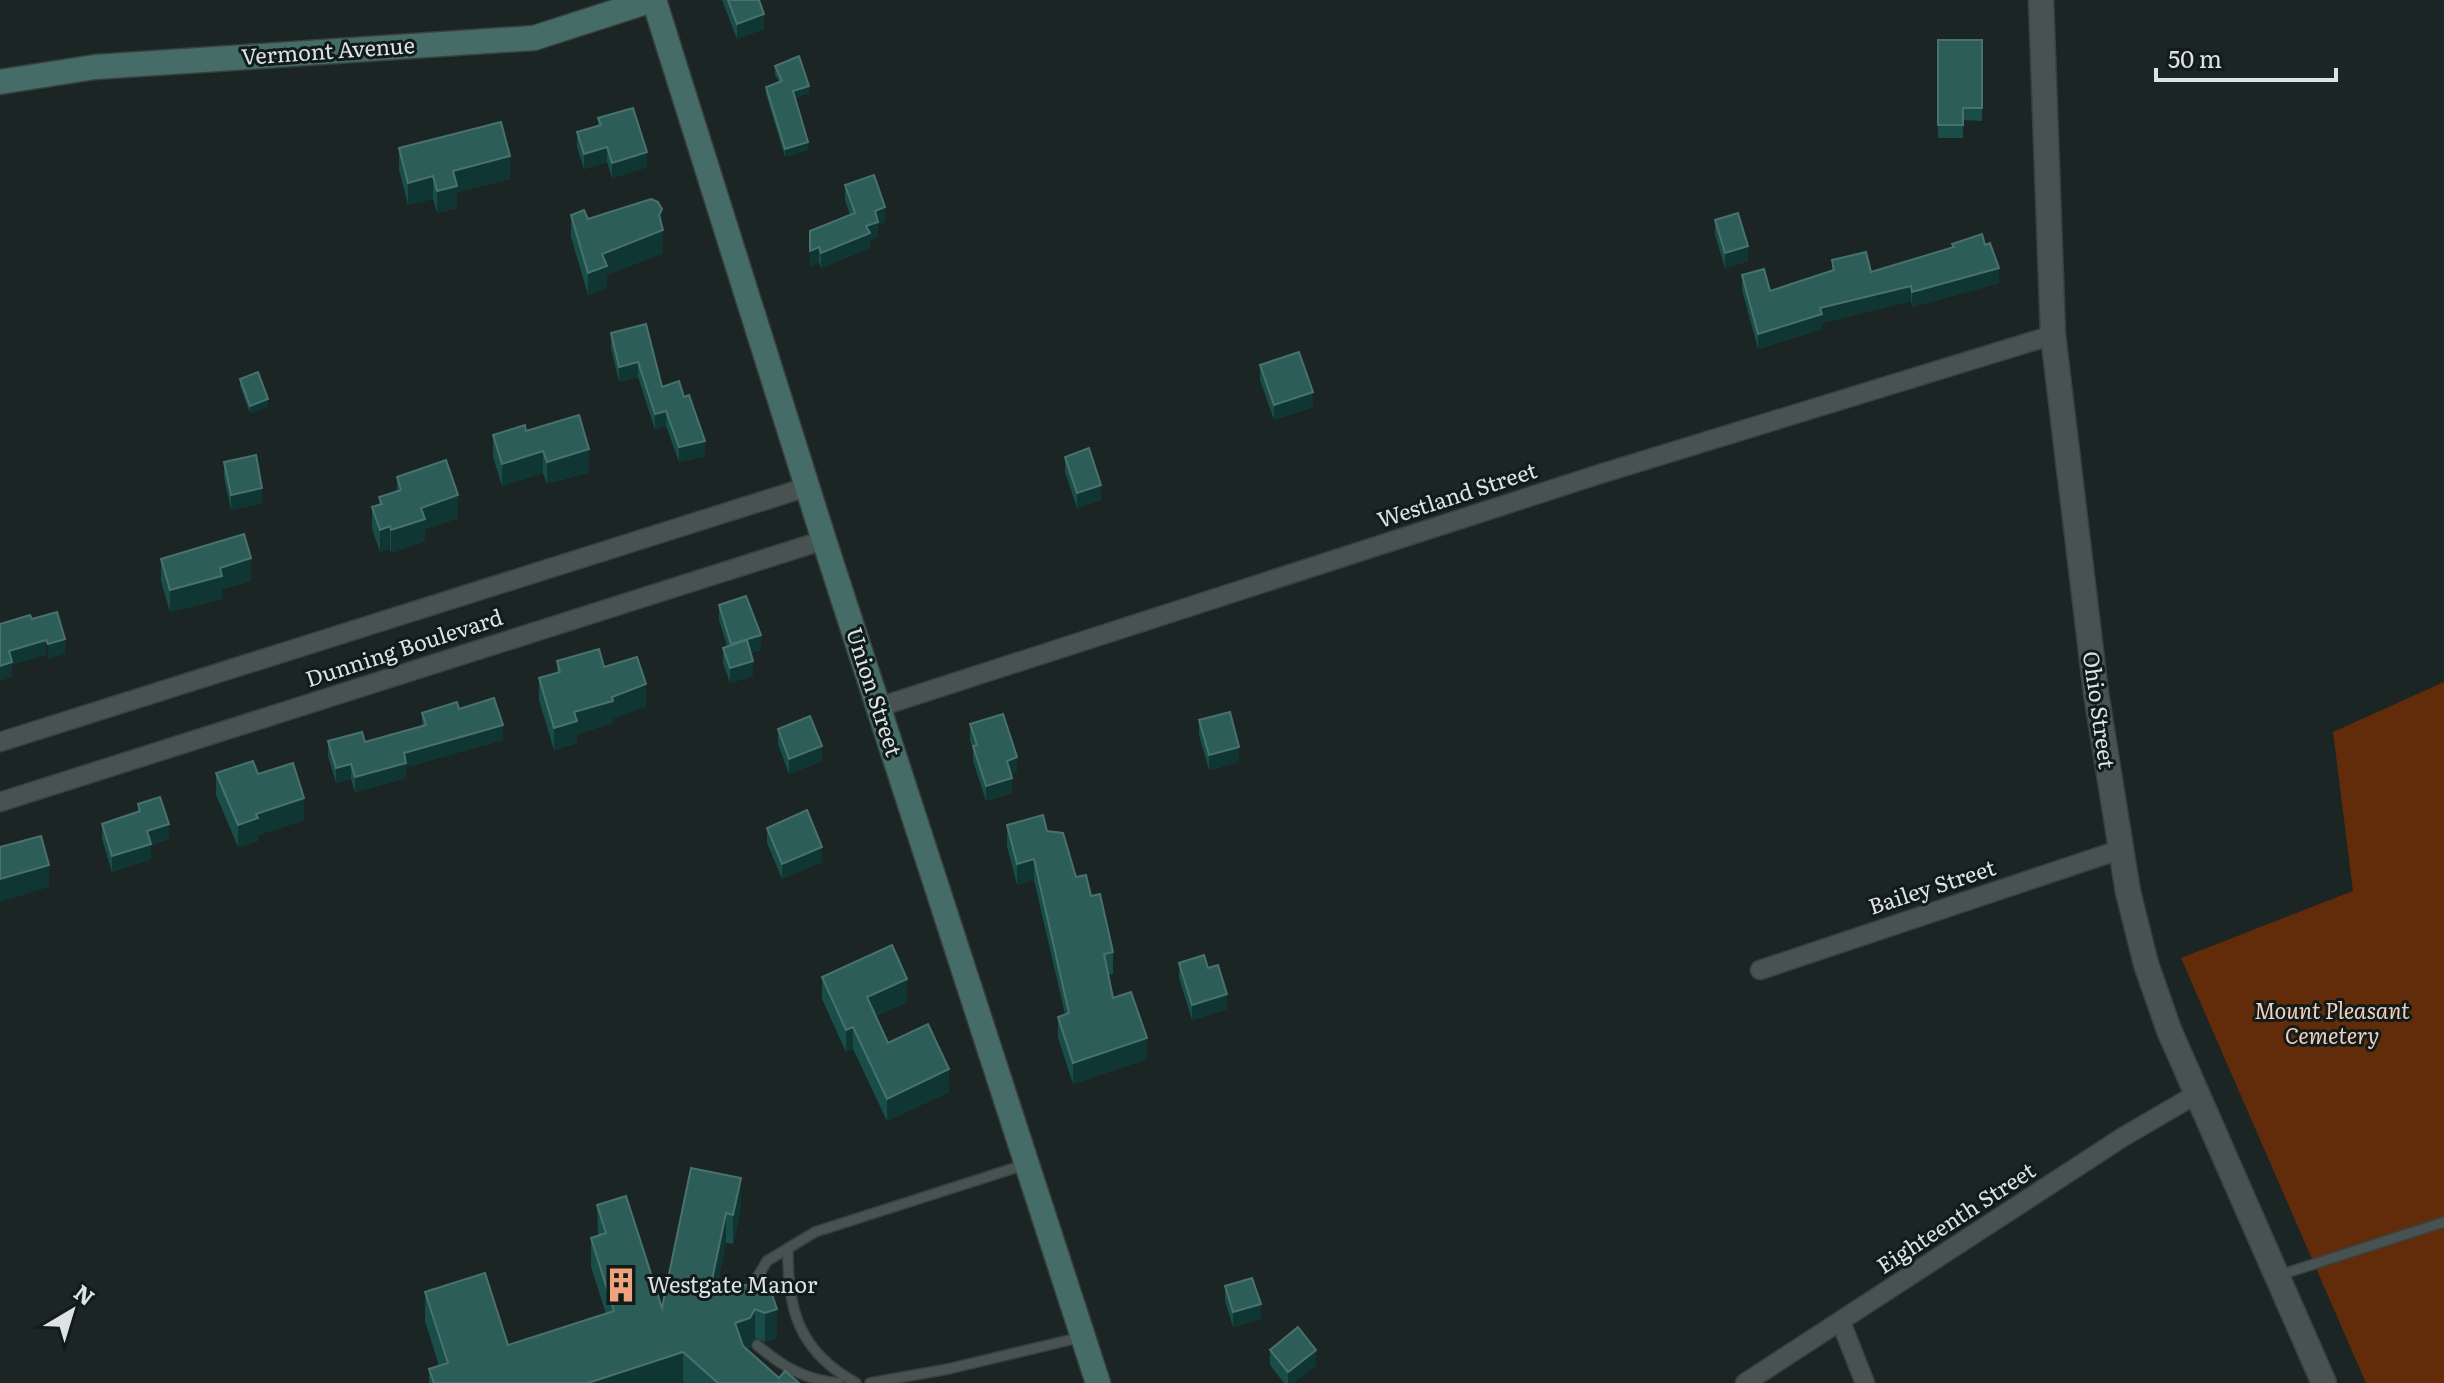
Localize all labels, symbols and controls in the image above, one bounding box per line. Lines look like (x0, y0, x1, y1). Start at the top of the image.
street label: Vermont Avenue (240, 27, 416, 72)
scale bar (2156, 32, 2336, 82)
text: 50 m (2168, 40, 2222, 75)
street label: Westland Street (1373, 452, 1541, 535)
street label: Dunning Boulevard (301, 599, 506, 694)
street label: Union Street (839, 623, 912, 760)
street label: Ohio Street (2076, 649, 2125, 771)
street label: Bailey Street (1864, 849, 1999, 922)
park label: Mount Pleasant Cemetery (2254, 993, 2410, 1051)
street label: Eighteenth Street (1869, 1153, 2041, 1281)
building icon: Westgate Manor (602, 1266, 640, 1304)
place label: Westgate Manor (647, 1267, 818, 1300)
north arrow (32, 1271, 112, 1351)
text: N (68, 1275, 103, 1313)

